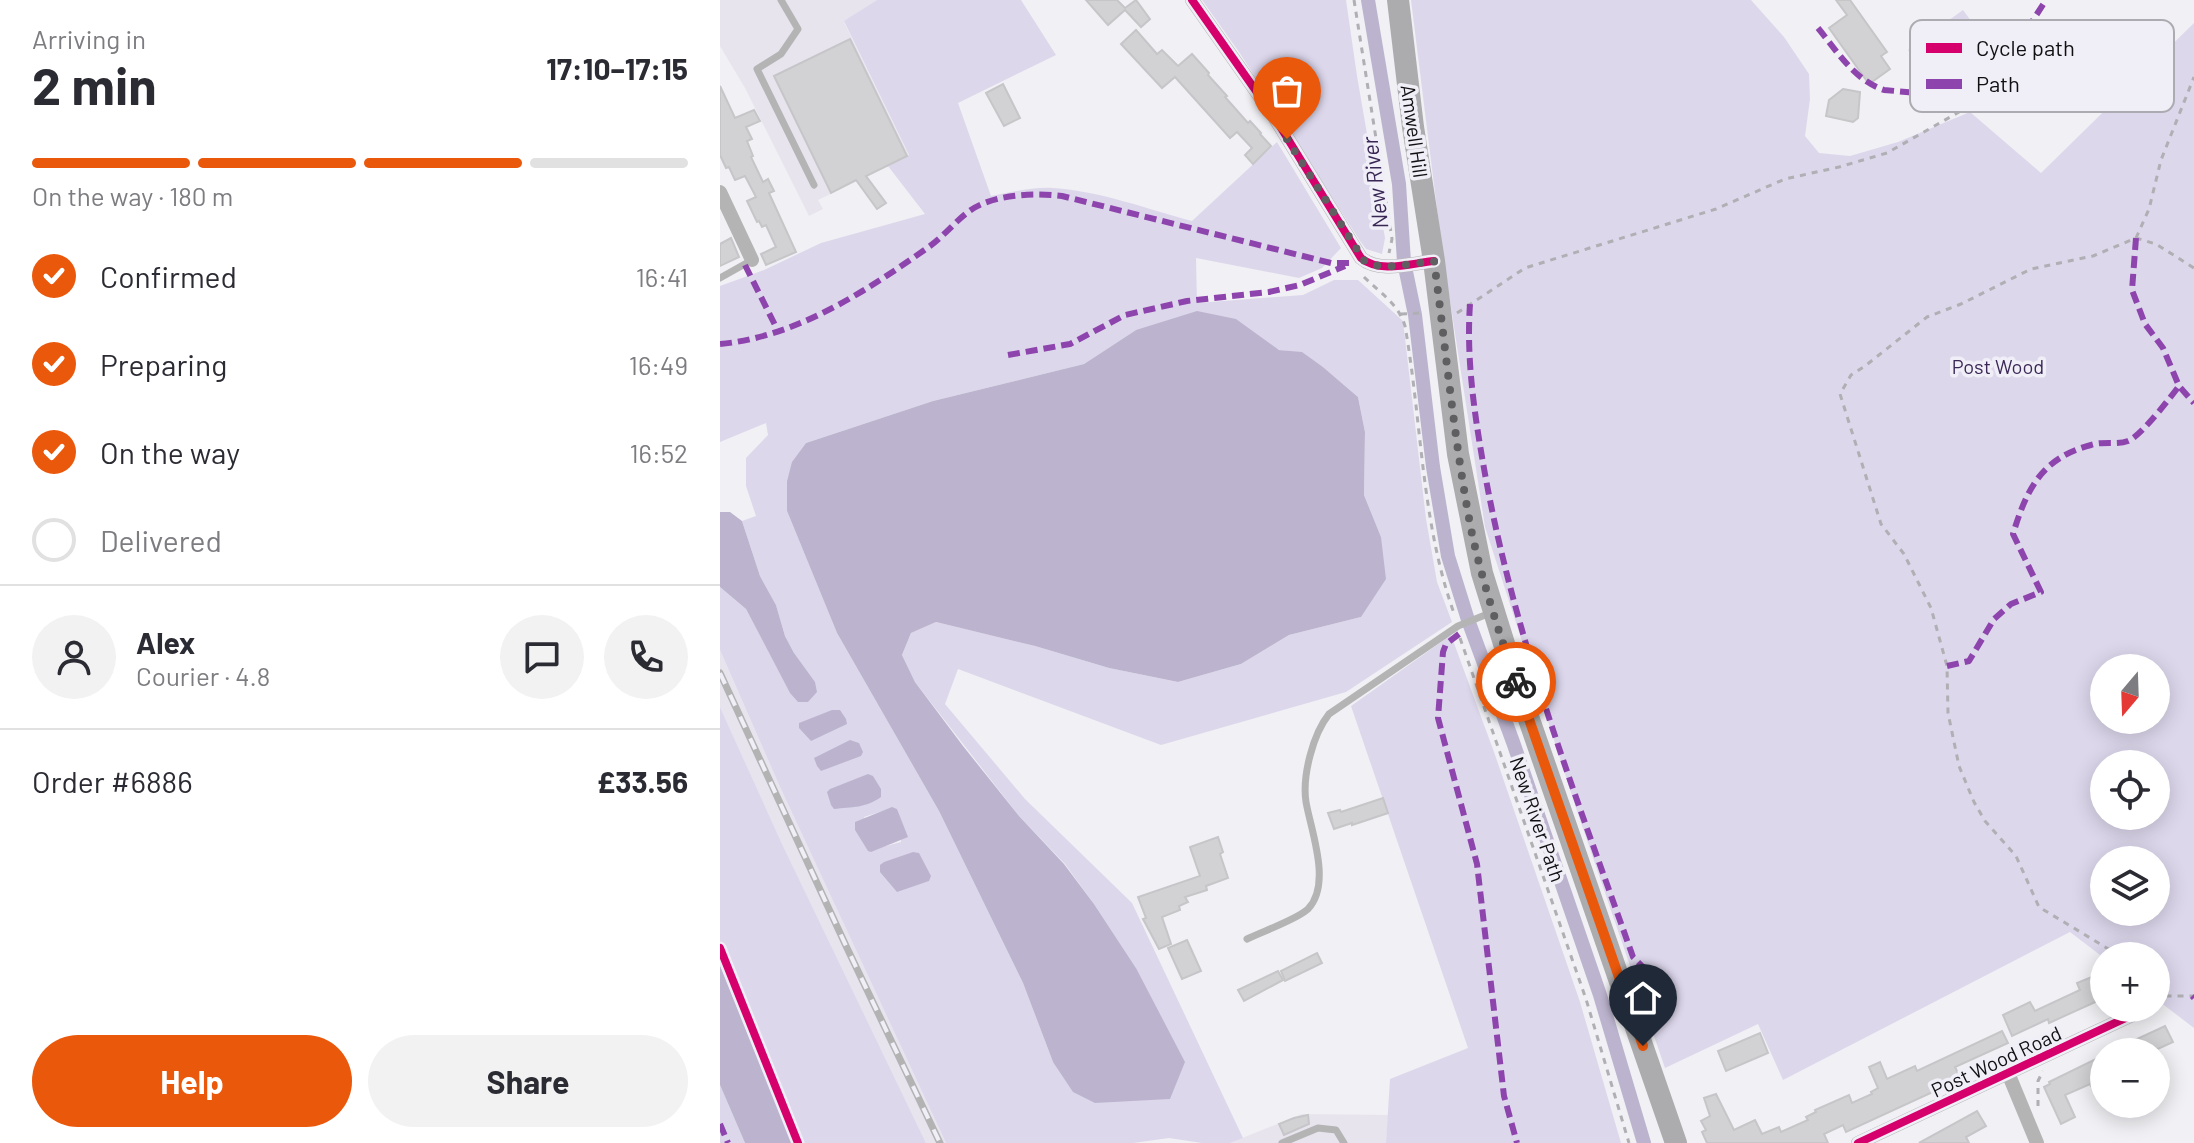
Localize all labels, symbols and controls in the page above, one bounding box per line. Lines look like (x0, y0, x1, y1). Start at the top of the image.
legend (1910, 20, 2174, 112)
text: Arriving in (32, 23, 146, 54)
text: Cycle path (1976, 34, 2075, 60)
text: 17:10–17:15 (546, 50, 688, 86)
text: 2 min (32, 53, 157, 115)
pin (1253, 57, 1321, 139)
icon: bag (1265, 69, 1309, 113)
text: Path (1976, 70, 2020, 96)
street label: Amwell Hill (1397, 83, 1433, 179)
water label: New River (1355, 134, 1393, 231)
text: On the way · 180 m (32, 180, 233, 211)
icon: check (32, 254, 76, 298)
text: Confirmed (100, 258, 237, 294)
text: 16:41 (636, 261, 688, 292)
icon: check (32, 342, 76, 386)
text: Preparing (100, 346, 227, 382)
text: 16:49 (629, 349, 688, 380)
park label: Post Wood (1952, 354, 2044, 378)
icon: check (32, 430, 76, 474)
text: On the way (100, 434, 240, 470)
text: 16:52 (629, 437, 688, 468)
text: Delivered (100, 522, 222, 558)
button: person (32, 615, 116, 699)
button: chat (500, 615, 584, 699)
button: phone (604, 615, 688, 699)
text: Alex (136, 624, 195, 660)
courier (1476, 642, 1556, 722)
north arrow (2090, 654, 2170, 734)
map controls (2090, 654, 2170, 1118)
text: Courier · 4.8 (136, 660, 270, 691)
icon: bike (1494, 660, 1538, 704)
button: locate (2090, 750, 2170, 830)
street label: New River Path (1505, 753, 1571, 885)
text: Order #6886 (32, 763, 193, 799)
text: £33.56 (597, 763, 688, 799)
button: layers (2090, 846, 2170, 926)
button: + (2090, 942, 2170, 1022)
pin (1609, 964, 1677, 1046)
icon: home (1621, 976, 1665, 1020)
street label: Post Wood Road (1927, 1020, 2065, 1102)
button: Help (32, 1035, 352, 1127)
button: Share (368, 1035, 688, 1127)
button: − (2090, 1038, 2170, 1118)

